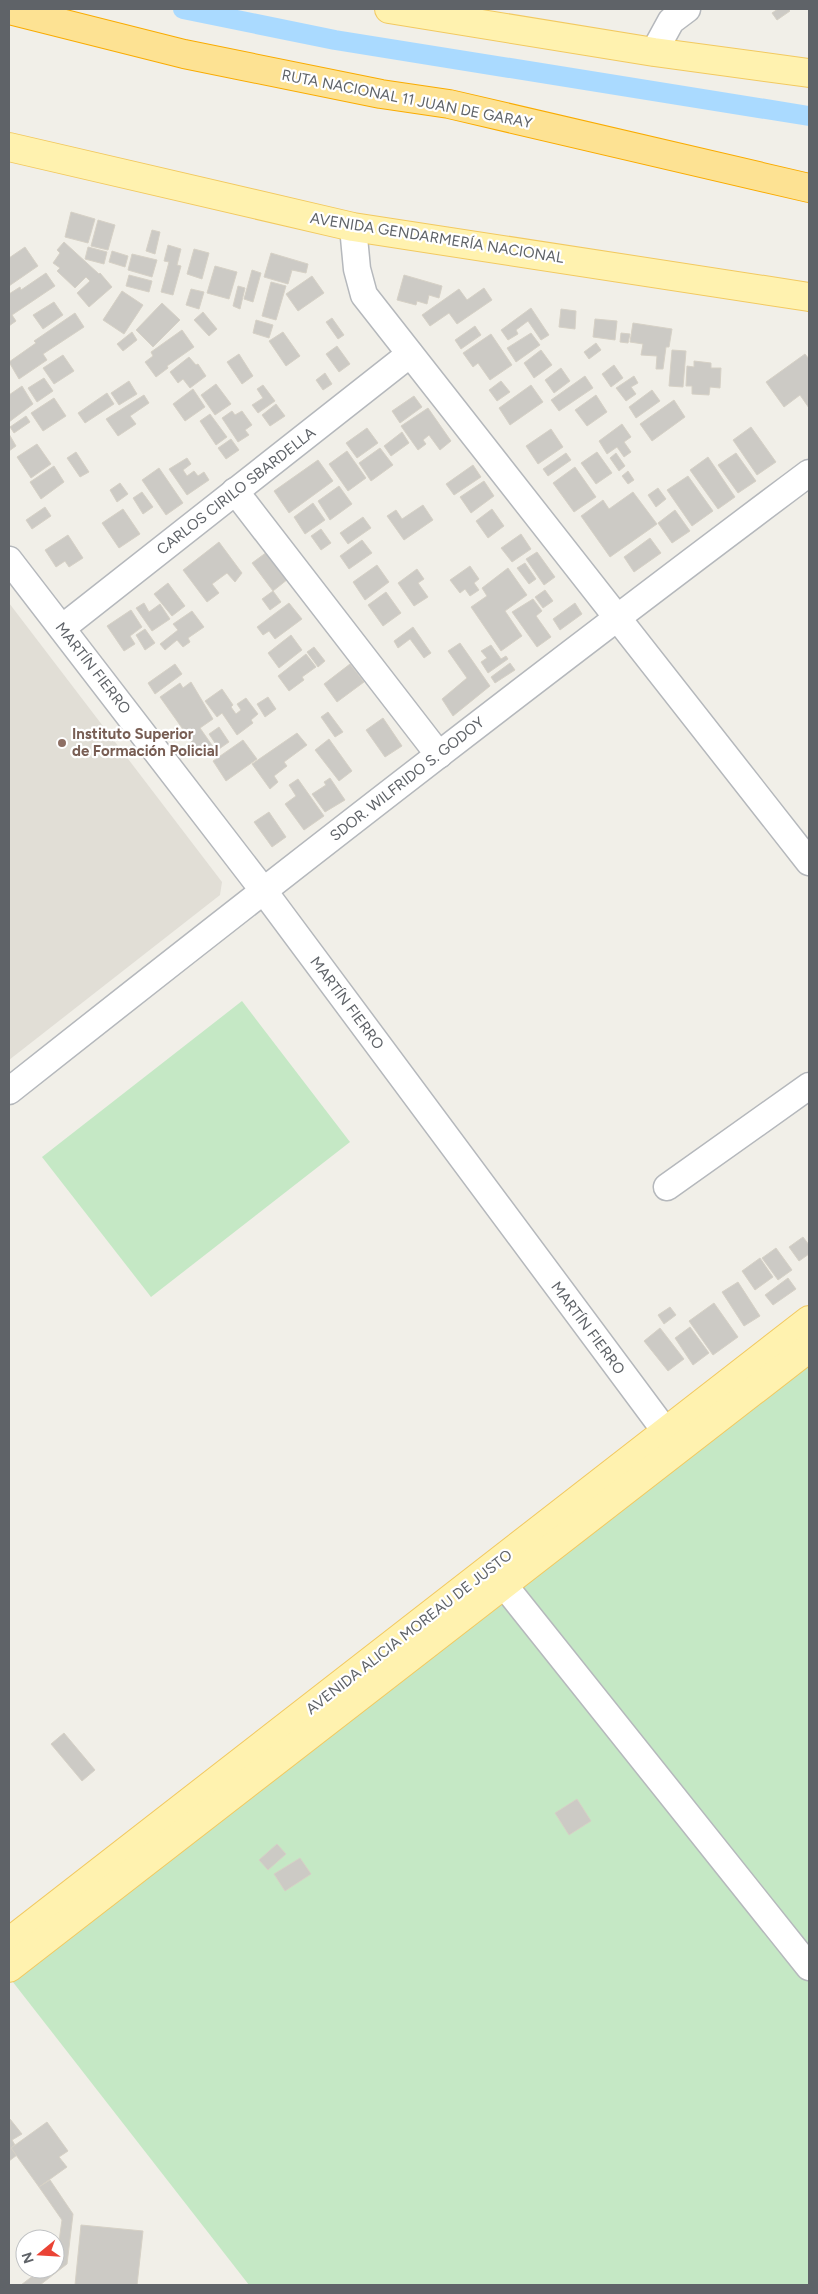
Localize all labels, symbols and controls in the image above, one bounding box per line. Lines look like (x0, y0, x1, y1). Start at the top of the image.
street label: RUTA NACIONAL 11 JUAN DE GARAY (280, 66, 534, 132)
street label: AVENIDA GENDARMERÍA NACIONAL (309, 209, 565, 267)
street label: CARLOS CIRILO SBARDELLA (153, 423, 319, 559)
street label: MARTÍN FIERRO (52, 619, 134, 717)
street label: SDOR. WILFRIDO S. GODOY (326, 713, 488, 845)
place label: Instituto Superior de Formación Policial (72, 725, 218, 760)
marker: Instituto Superior de Formación Policial (56, 737, 68, 749)
street label: MARTÍN FIERRO (306, 953, 388, 1053)
street label: MARTÍN FIERRO (547, 1278, 629, 1378)
street label: AVENIDA ALICIA MOREAU DE JUSTO (302, 1546, 516, 1718)
north arrow (15, 2229, 65, 2279)
text: N (18, 2250, 38, 2266)

